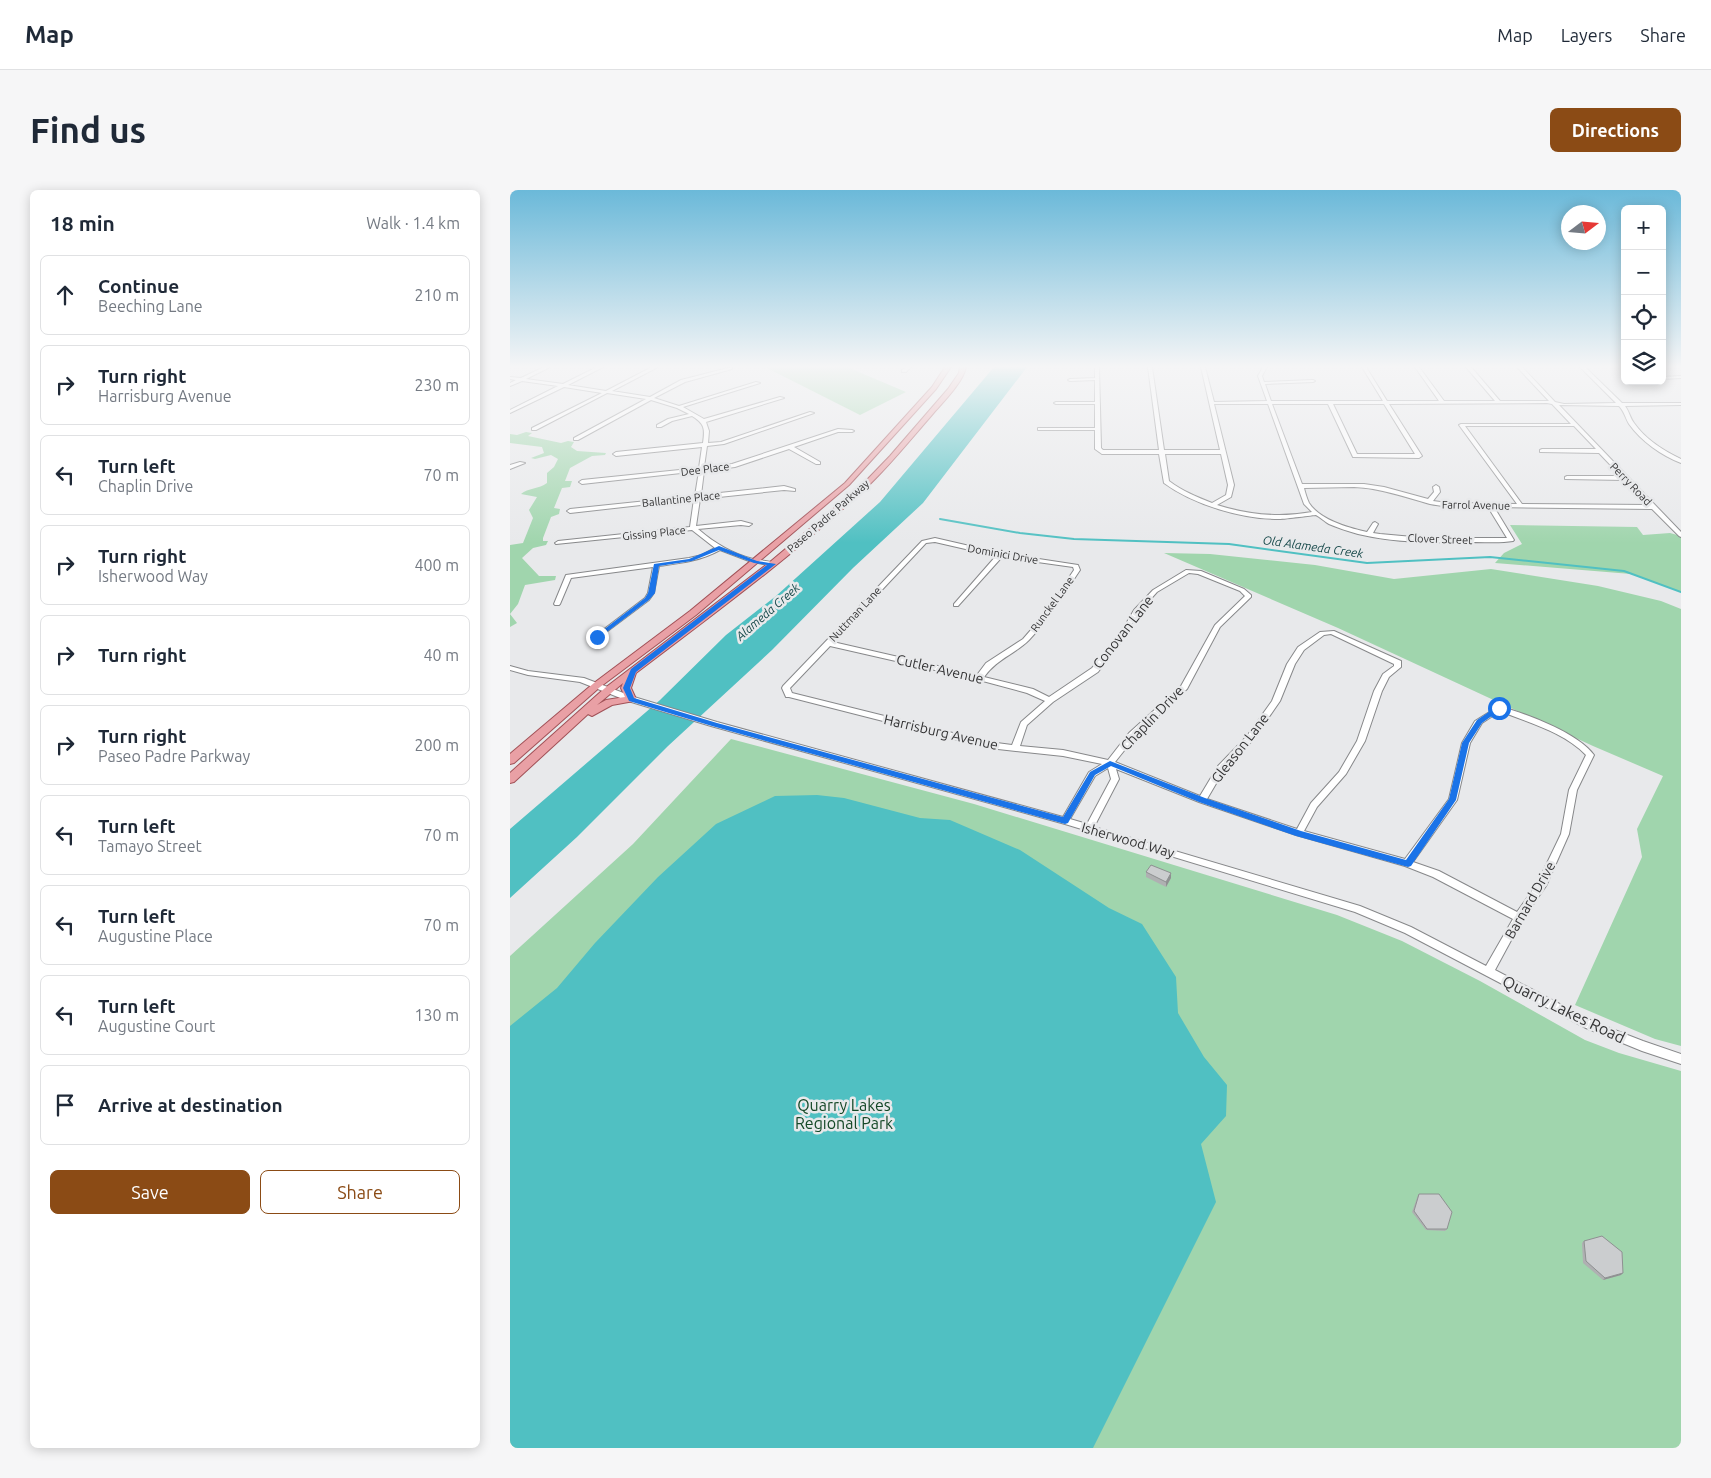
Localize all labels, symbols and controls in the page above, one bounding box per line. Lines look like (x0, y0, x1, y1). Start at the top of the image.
text: Map (25, 21, 74, 48)
text: Map (1497, 25, 1533, 45)
text: Layers (1561, 25, 1612, 45)
text: Share (1640, 25, 1686, 45)
button: Directions (1550, 108, 1681, 152)
text: Find us (30, 110, 146, 150)
north arrow (1561, 205, 1606, 250)
map controls (1621, 205, 1666, 385)
button: + (1621, 205, 1666, 250)
text: 18 min (50, 211, 115, 235)
text: Walk · 1.4 km (366, 214, 460, 232)
button: − (1621, 250, 1666, 295)
text: Continue (98, 275, 179, 297)
icon: ahead (51, 281, 79, 309)
text: 210 m (414, 286, 459, 304)
button: locate (1621, 295, 1666, 340)
text: Beeching Lane (98, 297, 203, 315)
button: layers (1621, 340, 1666, 385)
text: Turn right (98, 365, 186, 387)
icon: right (51, 371, 79, 399)
text: 230 m (414, 376, 459, 394)
text: Harrisburg Avenue (98, 387, 232, 405)
text: Turn left (98, 455, 176, 477)
street label: Dee Place (680, 460, 730, 478)
street label: Perry Road (1608, 460, 1654, 508)
icon: left (51, 461, 79, 489)
text: 70 m (423, 466, 459, 484)
text: Chaplin Drive (98, 477, 193, 495)
street label: Paseo Padre Parkway (785, 477, 872, 555)
street label: Ballantine Place (641, 489, 721, 509)
street label: Farrol Avenue (1442, 498, 1510, 512)
street label: Gissing Place (622, 524, 686, 542)
street label: Clover Street (1407, 532, 1473, 546)
water label: Old Alameda Creek (1262, 533, 1365, 560)
street label: Dominici Drive (967, 542, 1039, 566)
text: Turn right (98, 545, 186, 567)
icon: right (51, 551, 79, 579)
text: 400 m (414, 556, 459, 574)
text: Isherwood Way (98, 567, 208, 585)
street label: Runckel Lane (1028, 574, 1076, 634)
water label: Alameda Creek (733, 580, 803, 643)
street label: Nuttman Lane (827, 584, 883, 644)
street label: Conovan Lane (1090, 592, 1156, 672)
route end (586, 626, 609, 649)
icon: right (51, 641, 79, 669)
text: Turn right (98, 644, 186, 666)
text: 40 m (423, 646, 459, 664)
street label: Cutler Avenue (895, 651, 985, 687)
street label: Chaplin Drive (1117, 682, 1187, 754)
route start (1488, 697, 1511, 720)
street label: Gleason Lane (1208, 710, 1272, 786)
street label: Harrisburg Avenue (882, 711, 1000, 753)
text: Turn right (98, 725, 186, 747)
icon: right (51, 731, 79, 759)
text: 200 m (414, 736, 459, 754)
text: Paseo Padre Parkway (98, 747, 250, 765)
text: Turn left (98, 815, 176, 837)
street label: Isherwood Way (1080, 819, 1177, 861)
icon: left (51, 821, 79, 849)
text: 70 m (423, 826, 459, 844)
text: Tamayo Street (98, 837, 202, 855)
street label: Barnard Drive (1501, 859, 1559, 941)
text: Turn left (98, 905, 176, 927)
icon: left (51, 911, 79, 939)
text: 70 m (423, 916, 459, 934)
text: Augustine Place (98, 927, 213, 945)
street label: Quarry Lakes Road (1500, 972, 1628, 1046)
text: Turn left (98, 995, 176, 1017)
icon: left (51, 1001, 79, 1029)
text: 130 m (414, 1006, 459, 1024)
text: Augustine Court (98, 1017, 215, 1035)
icon: arrive (51, 1091, 79, 1119)
text: Arrive at destination (98, 1094, 283, 1116)
park label: Quarry Lakes Regional Park (795, 1096, 893, 1132)
button: Save (50, 1170, 250, 1214)
button: Share (260, 1170, 460, 1214)

